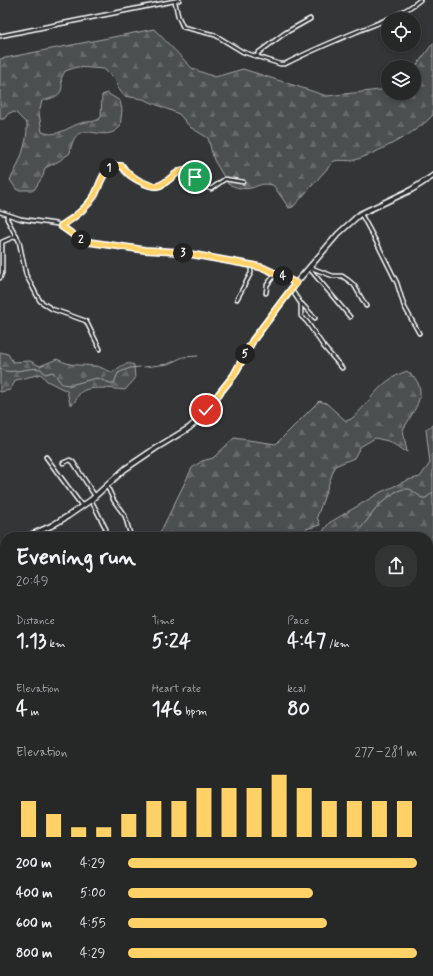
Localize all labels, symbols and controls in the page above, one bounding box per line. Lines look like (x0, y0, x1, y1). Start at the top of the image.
map controls (381, 12, 421, 100)
button: locate (381, 12, 421, 52)
button: layers (381, 60, 421, 100)
pin: 1 (99, 158, 119, 178)
pin (178, 160, 212, 194)
text: 1 (107, 161, 111, 175)
icon: arrive (184, 166, 206, 188)
pin: 2 (71, 230, 91, 250)
text: 2 (78, 233, 84, 247)
pin: 3 (173, 243, 193, 263)
text: 3 (181, 246, 185, 260)
pin: 4 (273, 266, 293, 286)
text: 4 (280, 269, 286, 283)
pin: 5 (235, 344, 255, 364)
text: 5 (242, 347, 248, 361)
pin (189, 393, 223, 427)
icon: check (195, 399, 217, 421)
text: Evening run (16, 544, 136, 572)
button: share (375, 545, 417, 587)
text: 20:49 (16, 573, 49, 590)
text: Distance (16, 614, 55, 628)
text: Time (152, 614, 175, 628)
text: Pace (287, 614, 309, 628)
text: 1.13 (16, 628, 47, 655)
text: 5:24 (152, 628, 191, 655)
text: 4:47 (287, 628, 326, 655)
text: km (47, 637, 66, 651)
text: /km (326, 637, 350, 651)
text: Elevation (16, 682, 59, 696)
text: Heart rate (152, 682, 201, 696)
text: kcal (287, 682, 306, 696)
text: 4 (16, 696, 28, 723)
text: 146 (152, 696, 182, 723)
text: 80 (287, 696, 310, 723)
text: m (28, 705, 39, 719)
text: bpm (182, 705, 207, 719)
text: Elevation (16, 744, 67, 761)
text: 277–281 m (354, 744, 417, 761)
text: 200 m (16, 855, 51, 872)
text: 4:29 (80, 855, 105, 872)
text: 400 m (16, 885, 53, 902)
text: 5:00 (80, 885, 106, 902)
text: 600 m (16, 915, 52, 932)
text: 4:55 (80, 915, 106, 932)
text: 800 m (16, 945, 52, 962)
text: 4:29 (80, 945, 105, 962)

